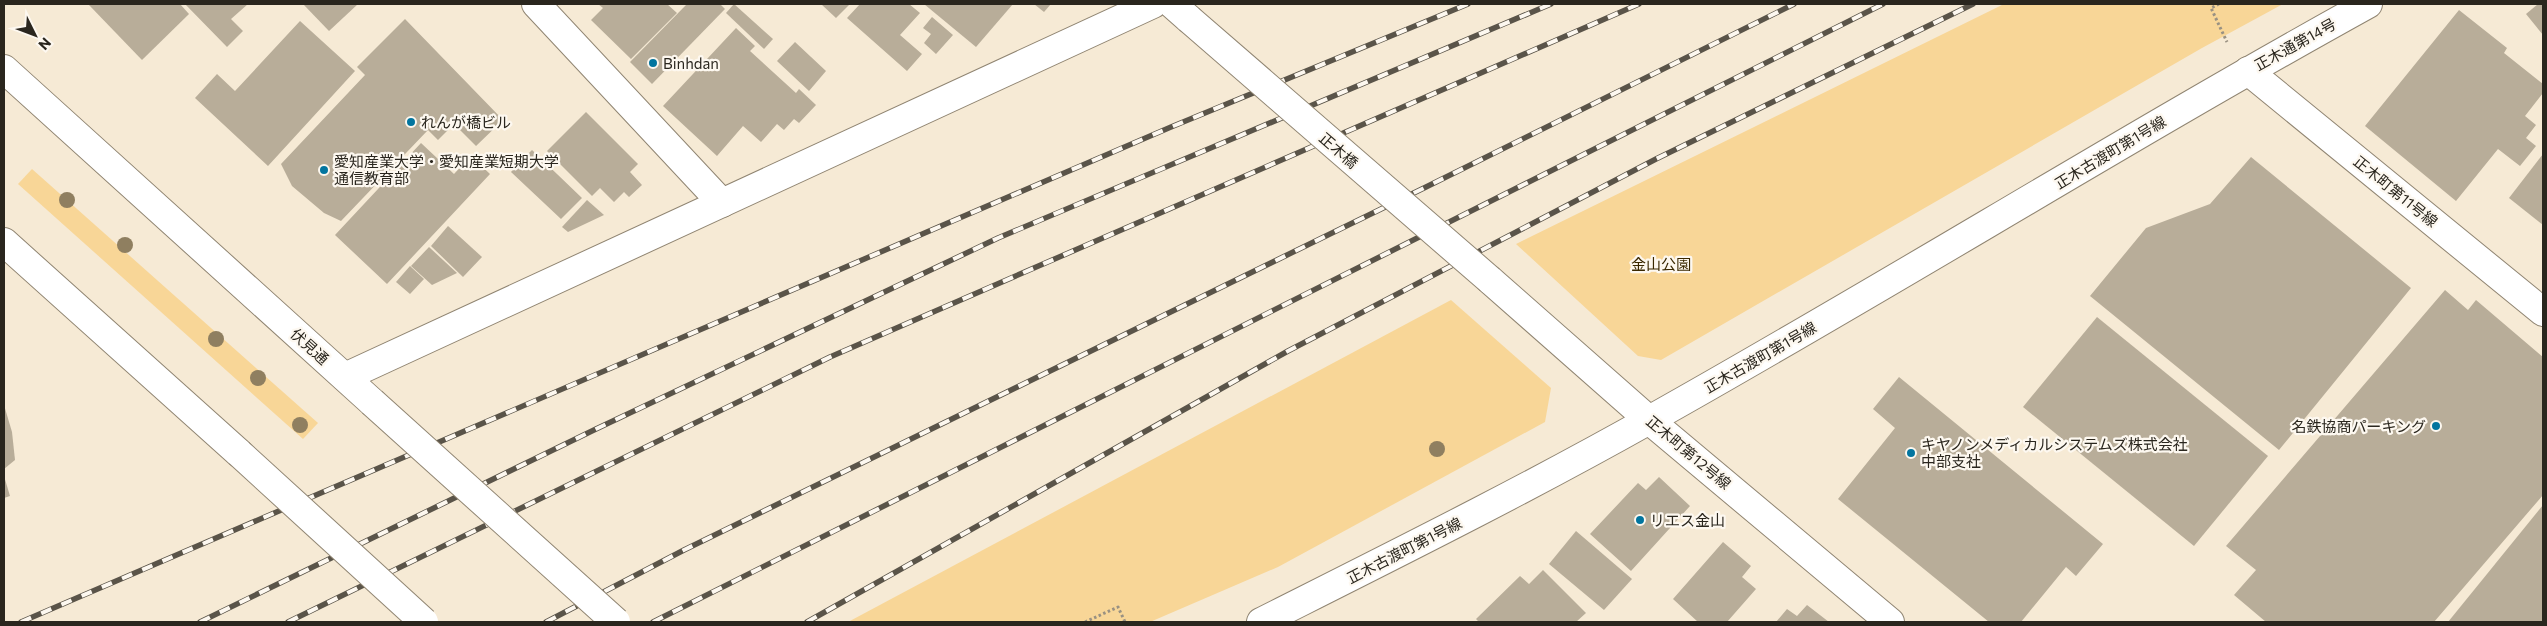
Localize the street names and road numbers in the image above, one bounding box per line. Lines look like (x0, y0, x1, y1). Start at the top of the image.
street label: 正木通第14号 (2251, 14, 2339, 74)
street label: 正木古渡町第1号線 (2051, 112, 2169, 192)
street label: 正木橋 (1316, 128, 1362, 172)
street label: 正木町第11号線 (2350, 152, 2442, 230)
street label: 正木古渡町第1号線 (1701, 318, 1819, 396)
street label: 伏見通 (287, 324, 333, 368)
street label: 正木町第12号線 (1643, 411, 1735, 493)
street label: 正木古渡町第1号線 (1344, 513, 1464, 587)

